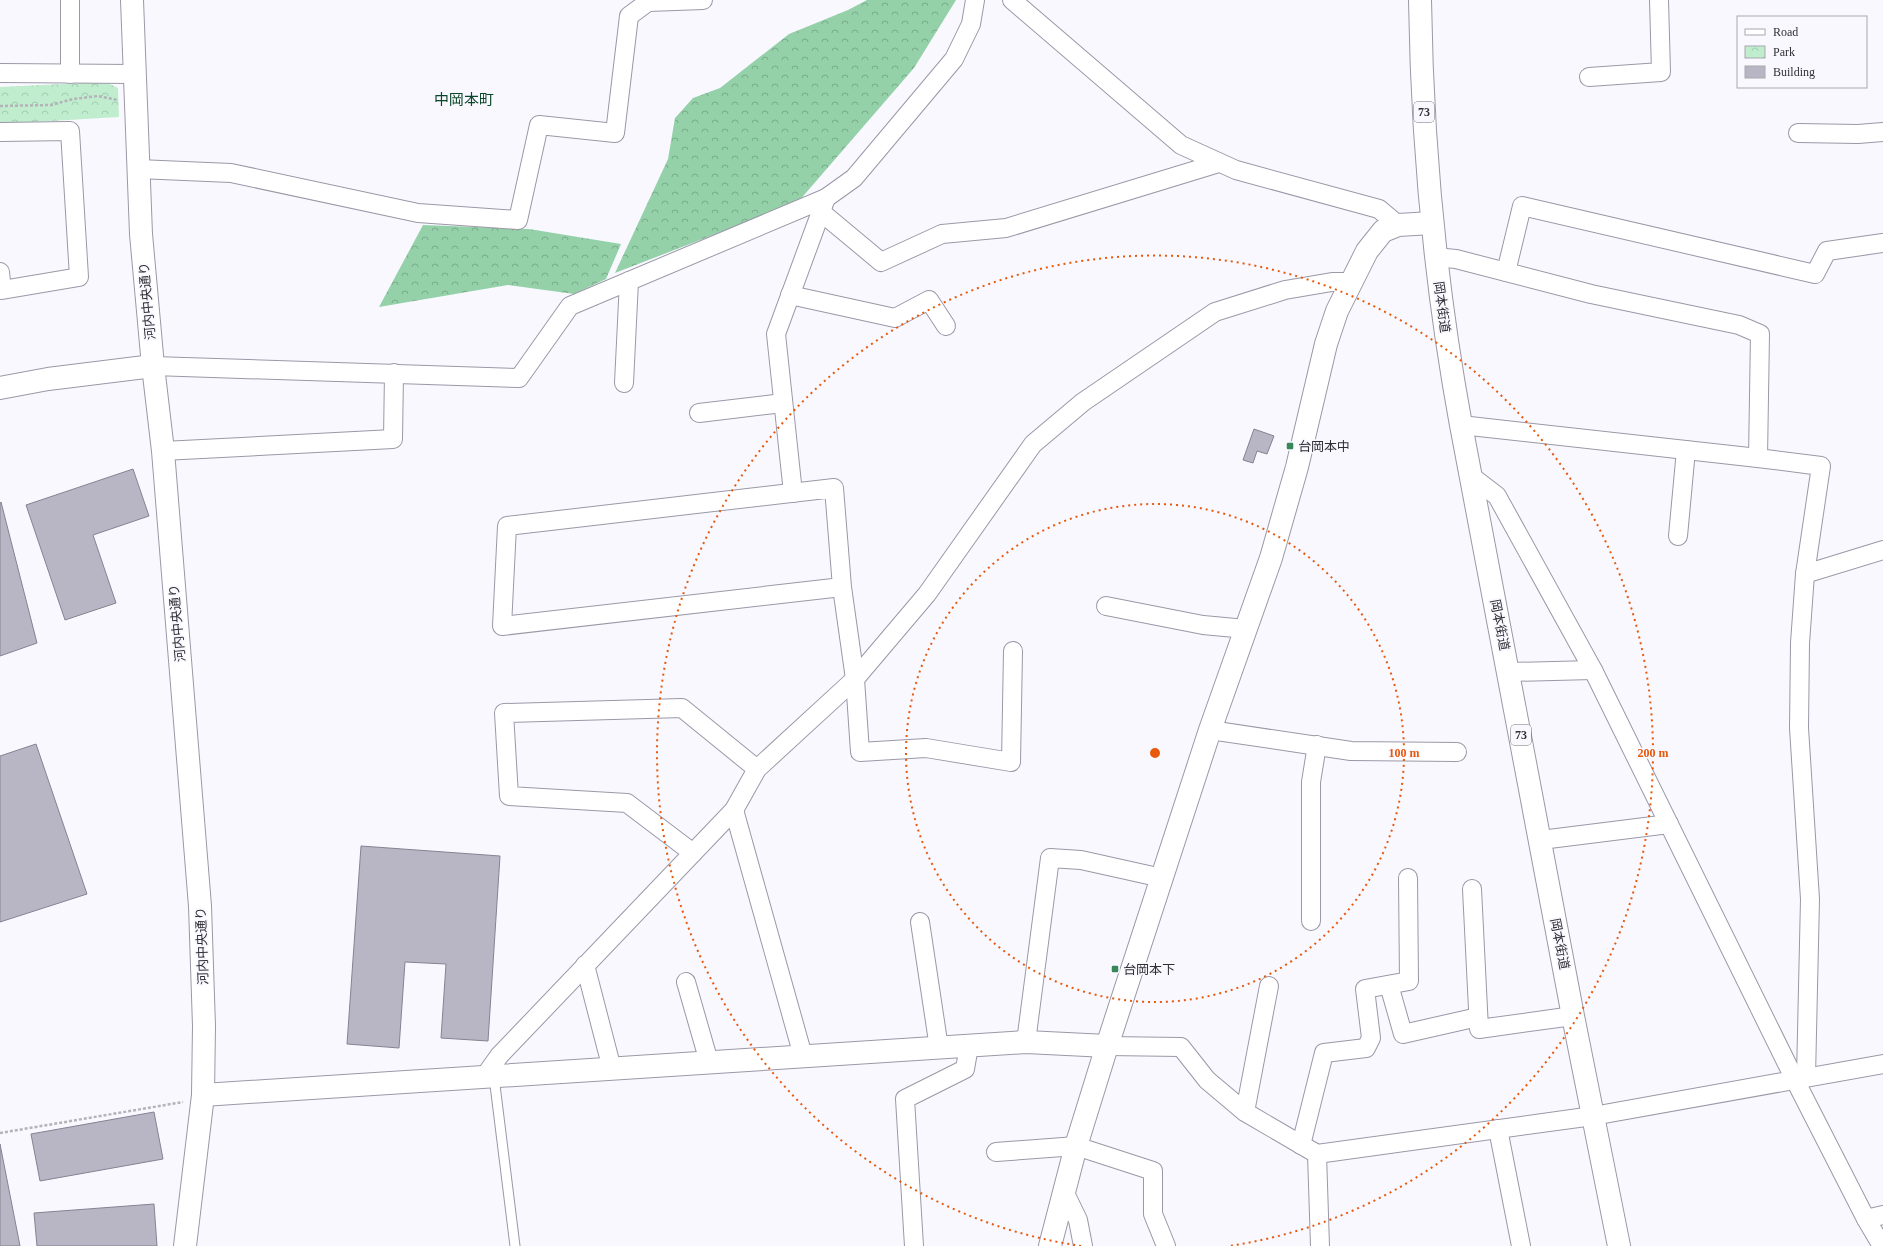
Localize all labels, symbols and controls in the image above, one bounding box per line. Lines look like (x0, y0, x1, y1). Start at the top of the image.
legend (1737, 16, 1867, 88)
text: Road (1773, 25, 1798, 39)
text: Park (1773, 45, 1795, 59)
text: Building (1773, 65, 1815, 79)
district label: 中岡本町 (434, 92, 494, 108)
road number: 73 (1414, 102, 1434, 122)
street label: 河内中央通り (136, 261, 158, 341)
street label: 岡本街道 (1431, 280, 1453, 334)
place label: 台岡本中 (1298, 439, 1350, 454)
marker: 台岡本中 (1285, 441, 1295, 451)
street label: 河内中央通り (166, 583, 188, 663)
street label: 岡本街道 (1488, 598, 1512, 652)
road number: 73 (1511, 725, 1531, 745)
centre of rings (1148, 746, 1162, 760)
text: 100 m (1389, 746, 1420, 760)
text: 200 m (1638, 746, 1669, 760)
street label: 河内中央通り (193, 907, 211, 985)
street label: 岡本街道 (1548, 917, 1572, 971)
place label: 台岡本下 (1123, 962, 1175, 977)
marker: 台岡本下 (1110, 964, 1120, 974)

